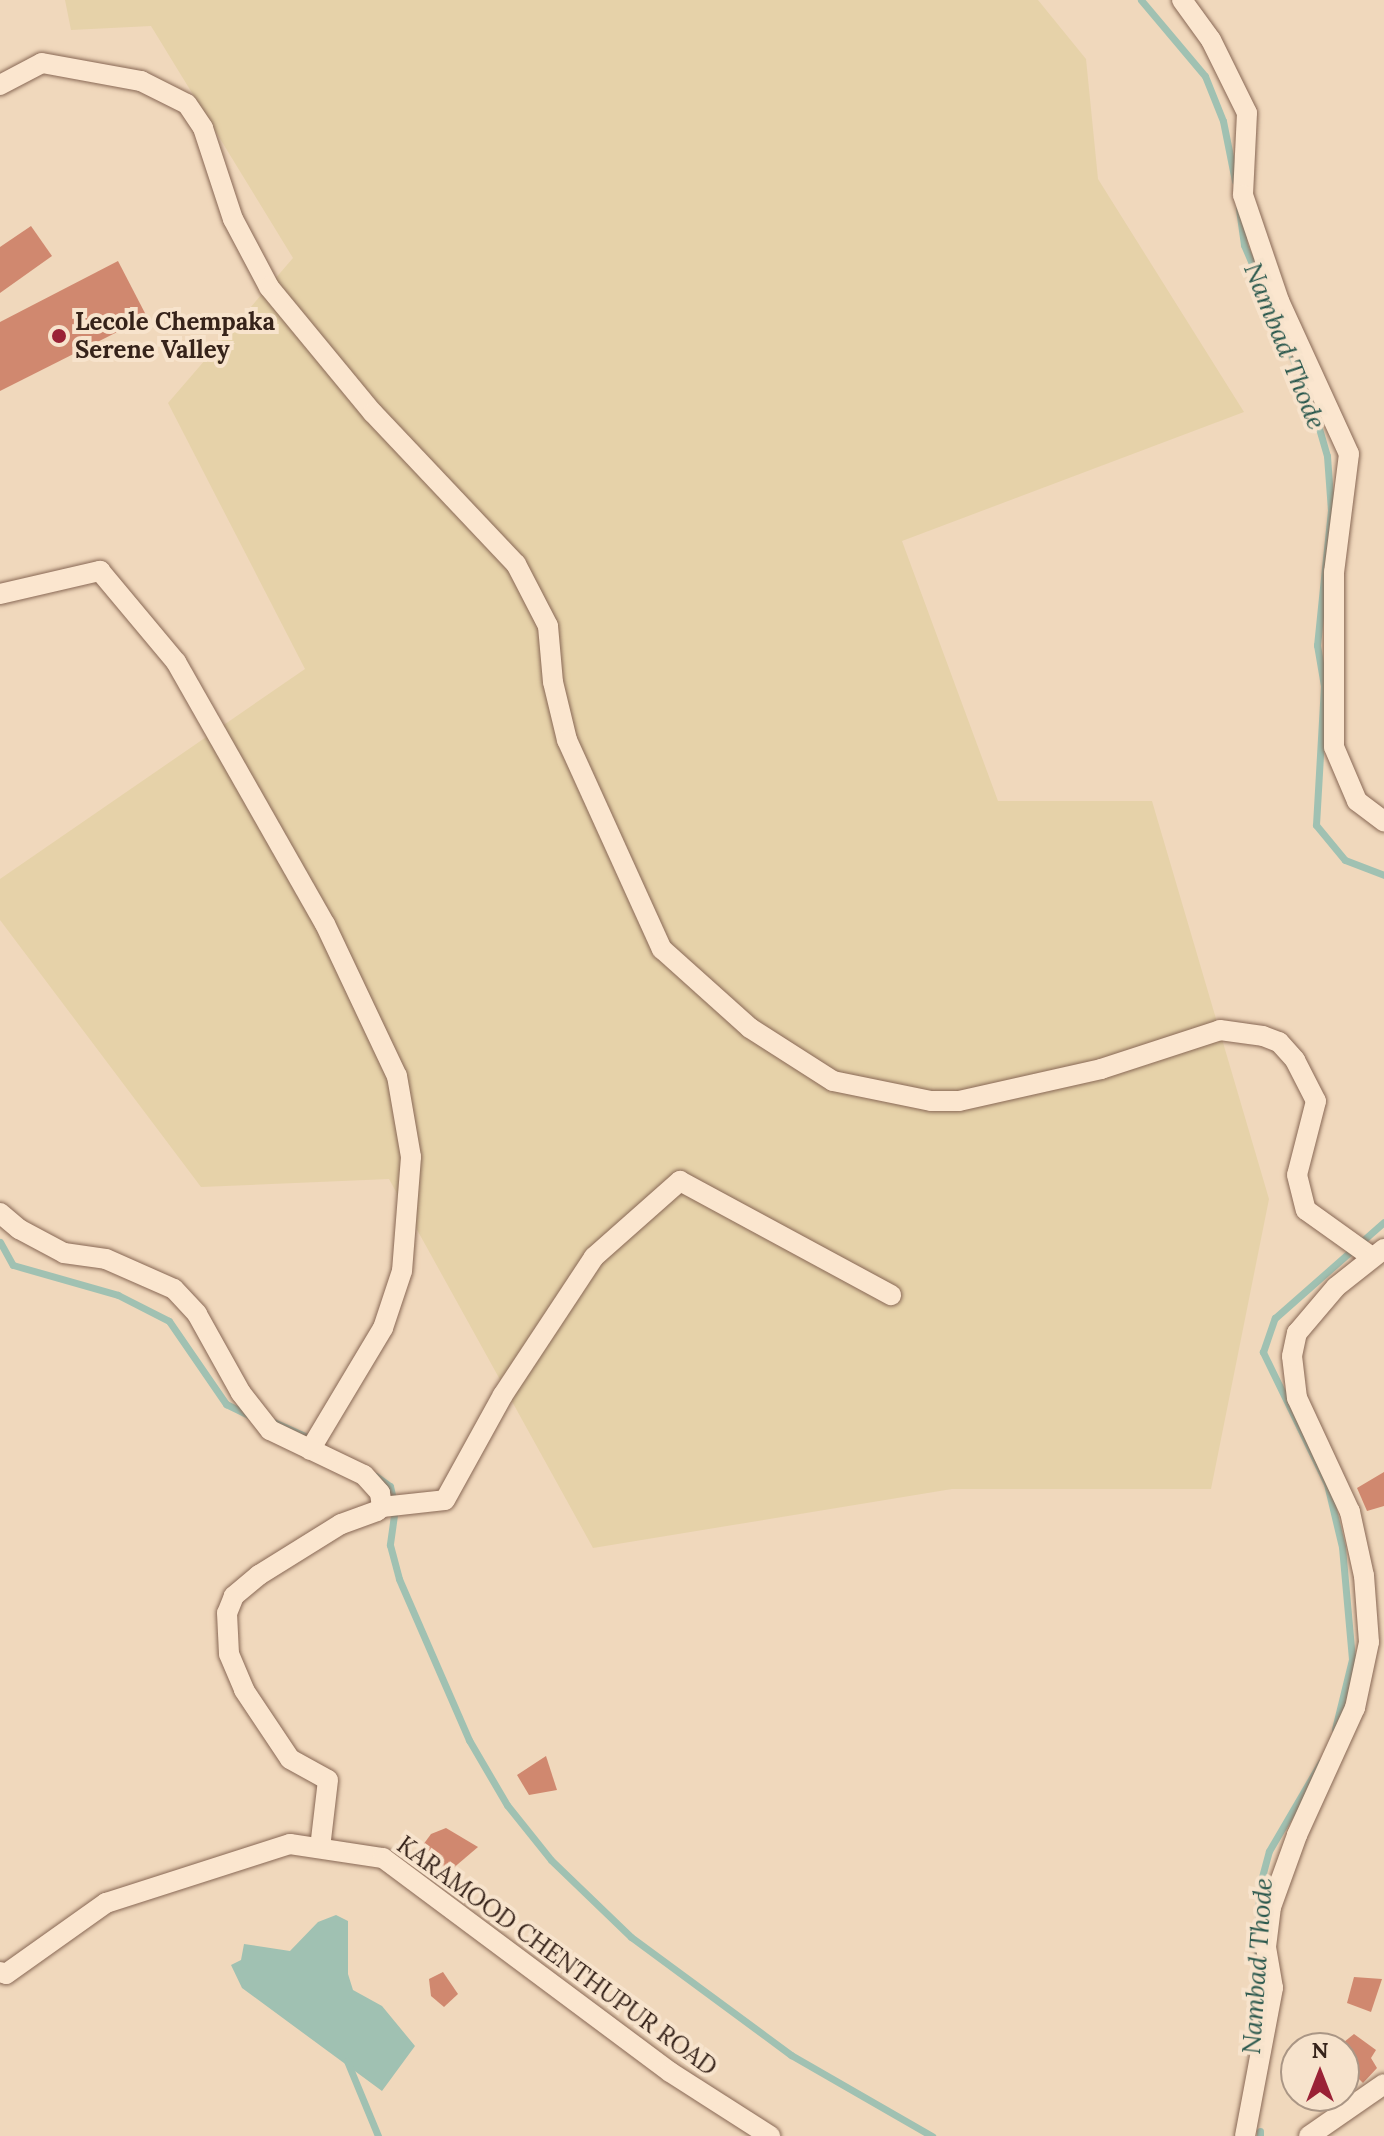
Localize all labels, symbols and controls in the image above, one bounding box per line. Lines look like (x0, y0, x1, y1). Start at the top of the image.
water label: Nambad Thode (1237, 258, 1333, 434)
place label: Lecole Chempaka Serene Valley (75, 308, 275, 364)
marker: Lecole Chempaka Serene Valley (50, 327, 68, 345)
street label: KARAMOOD CHENTHUPUR ROAD (391, 1830, 723, 2082)
water label: Nambad Thode (1235, 1877, 1279, 2055)
north arrow (1280, 2032, 1360, 2112)
text: N (1311, 2036, 1329, 2064)

